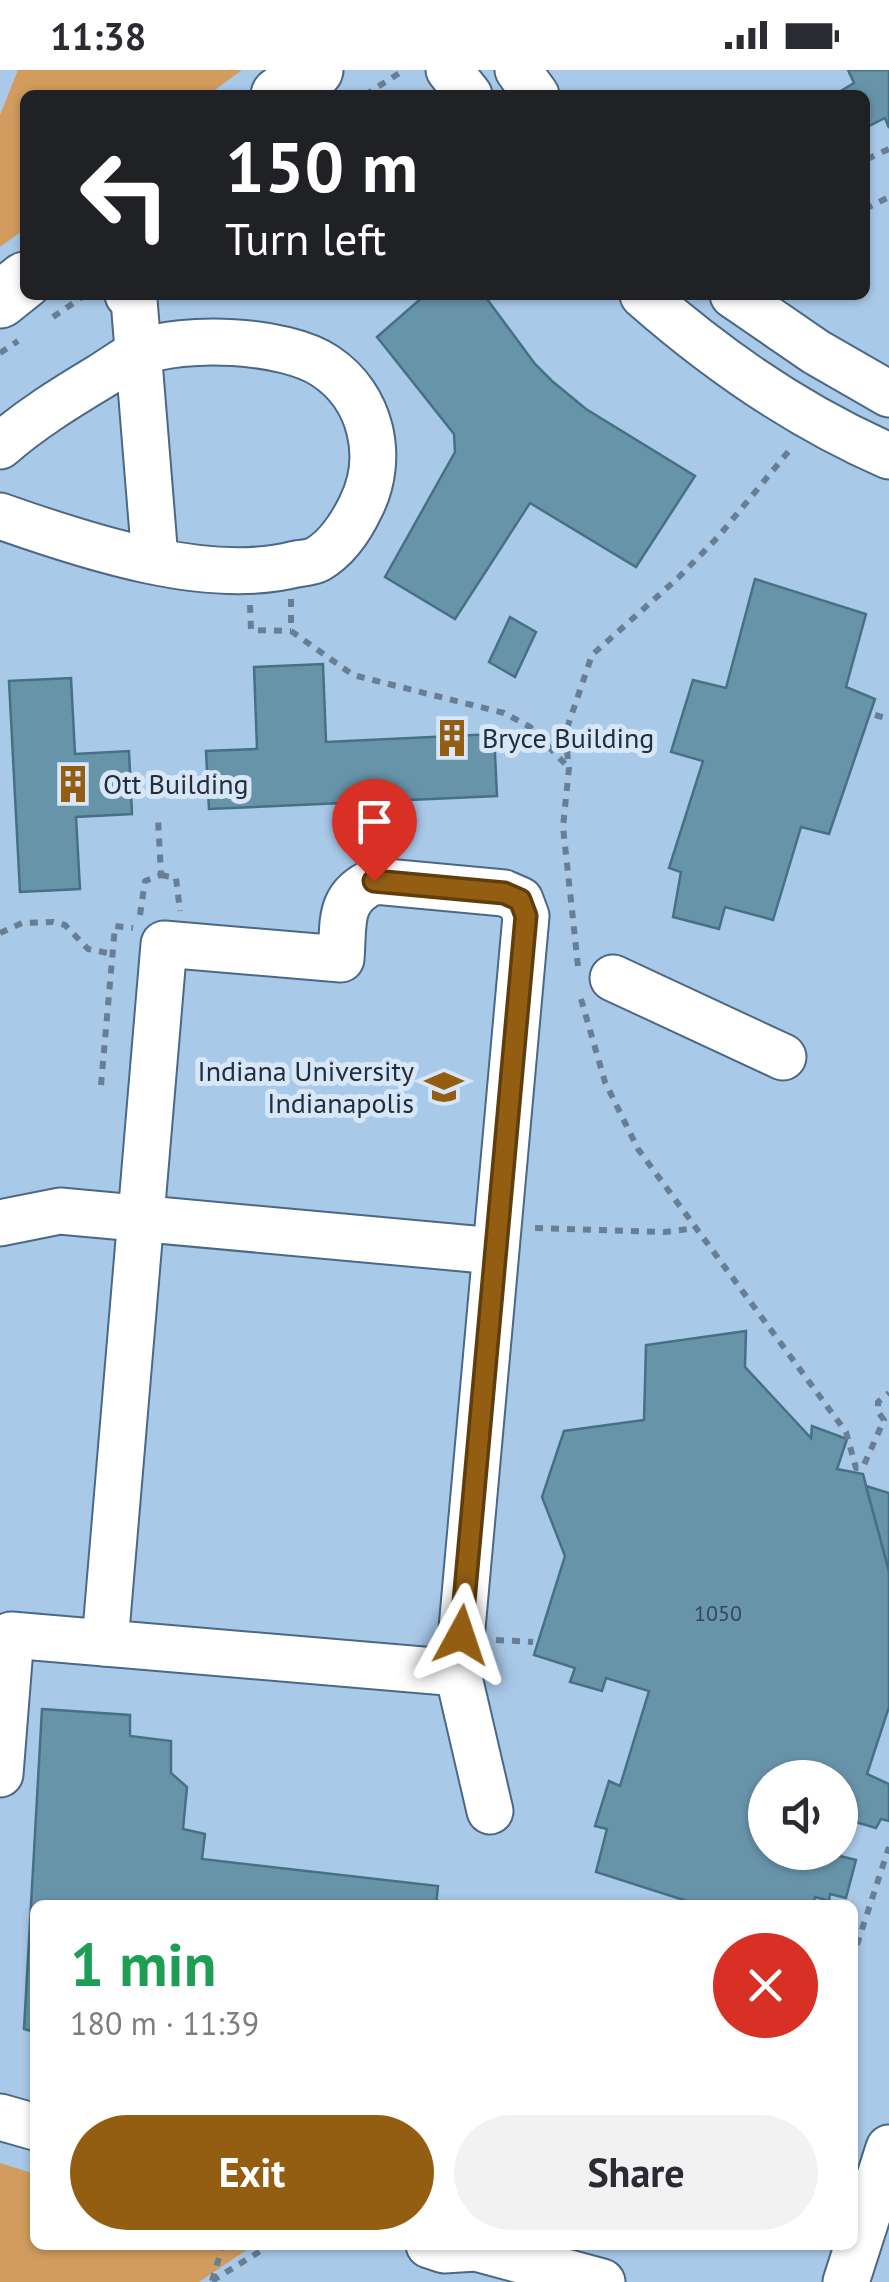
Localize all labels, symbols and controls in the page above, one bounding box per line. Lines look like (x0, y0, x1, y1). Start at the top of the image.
text: 11:38 (50, 11, 146, 60)
text: 150 m (225, 121, 418, 211)
icon: left (60, 130, 190, 260)
text: Turn left (225, 209, 386, 267)
building icon: Bryce Building (431, 717, 473, 759)
place label: Bryce Building (482, 719, 654, 756)
building icon: Ott Building (52, 763, 94, 805)
place label: Ott Building (103, 765, 249, 802)
pin (332, 779, 417, 882)
icon: arrive (347, 794, 402, 849)
place label: Indiana University Indianapolis (198, 1052, 414, 1121)
school or university icon: Indiana University Indianapolis (423, 1066, 465, 1108)
position arrow (409, 1583, 513, 1687)
house number: 1050 (694, 1599, 742, 1627)
map controls (748, 1760, 858, 1870)
button: sound (748, 1760, 858, 1870)
text: 1 min (70, 1925, 216, 2003)
button: close (713, 1933, 818, 2038)
text: 180 m · 11:39 (70, 2002, 259, 2044)
button: Exit (70, 2115, 434, 2230)
button: Share (454, 2115, 818, 2230)

